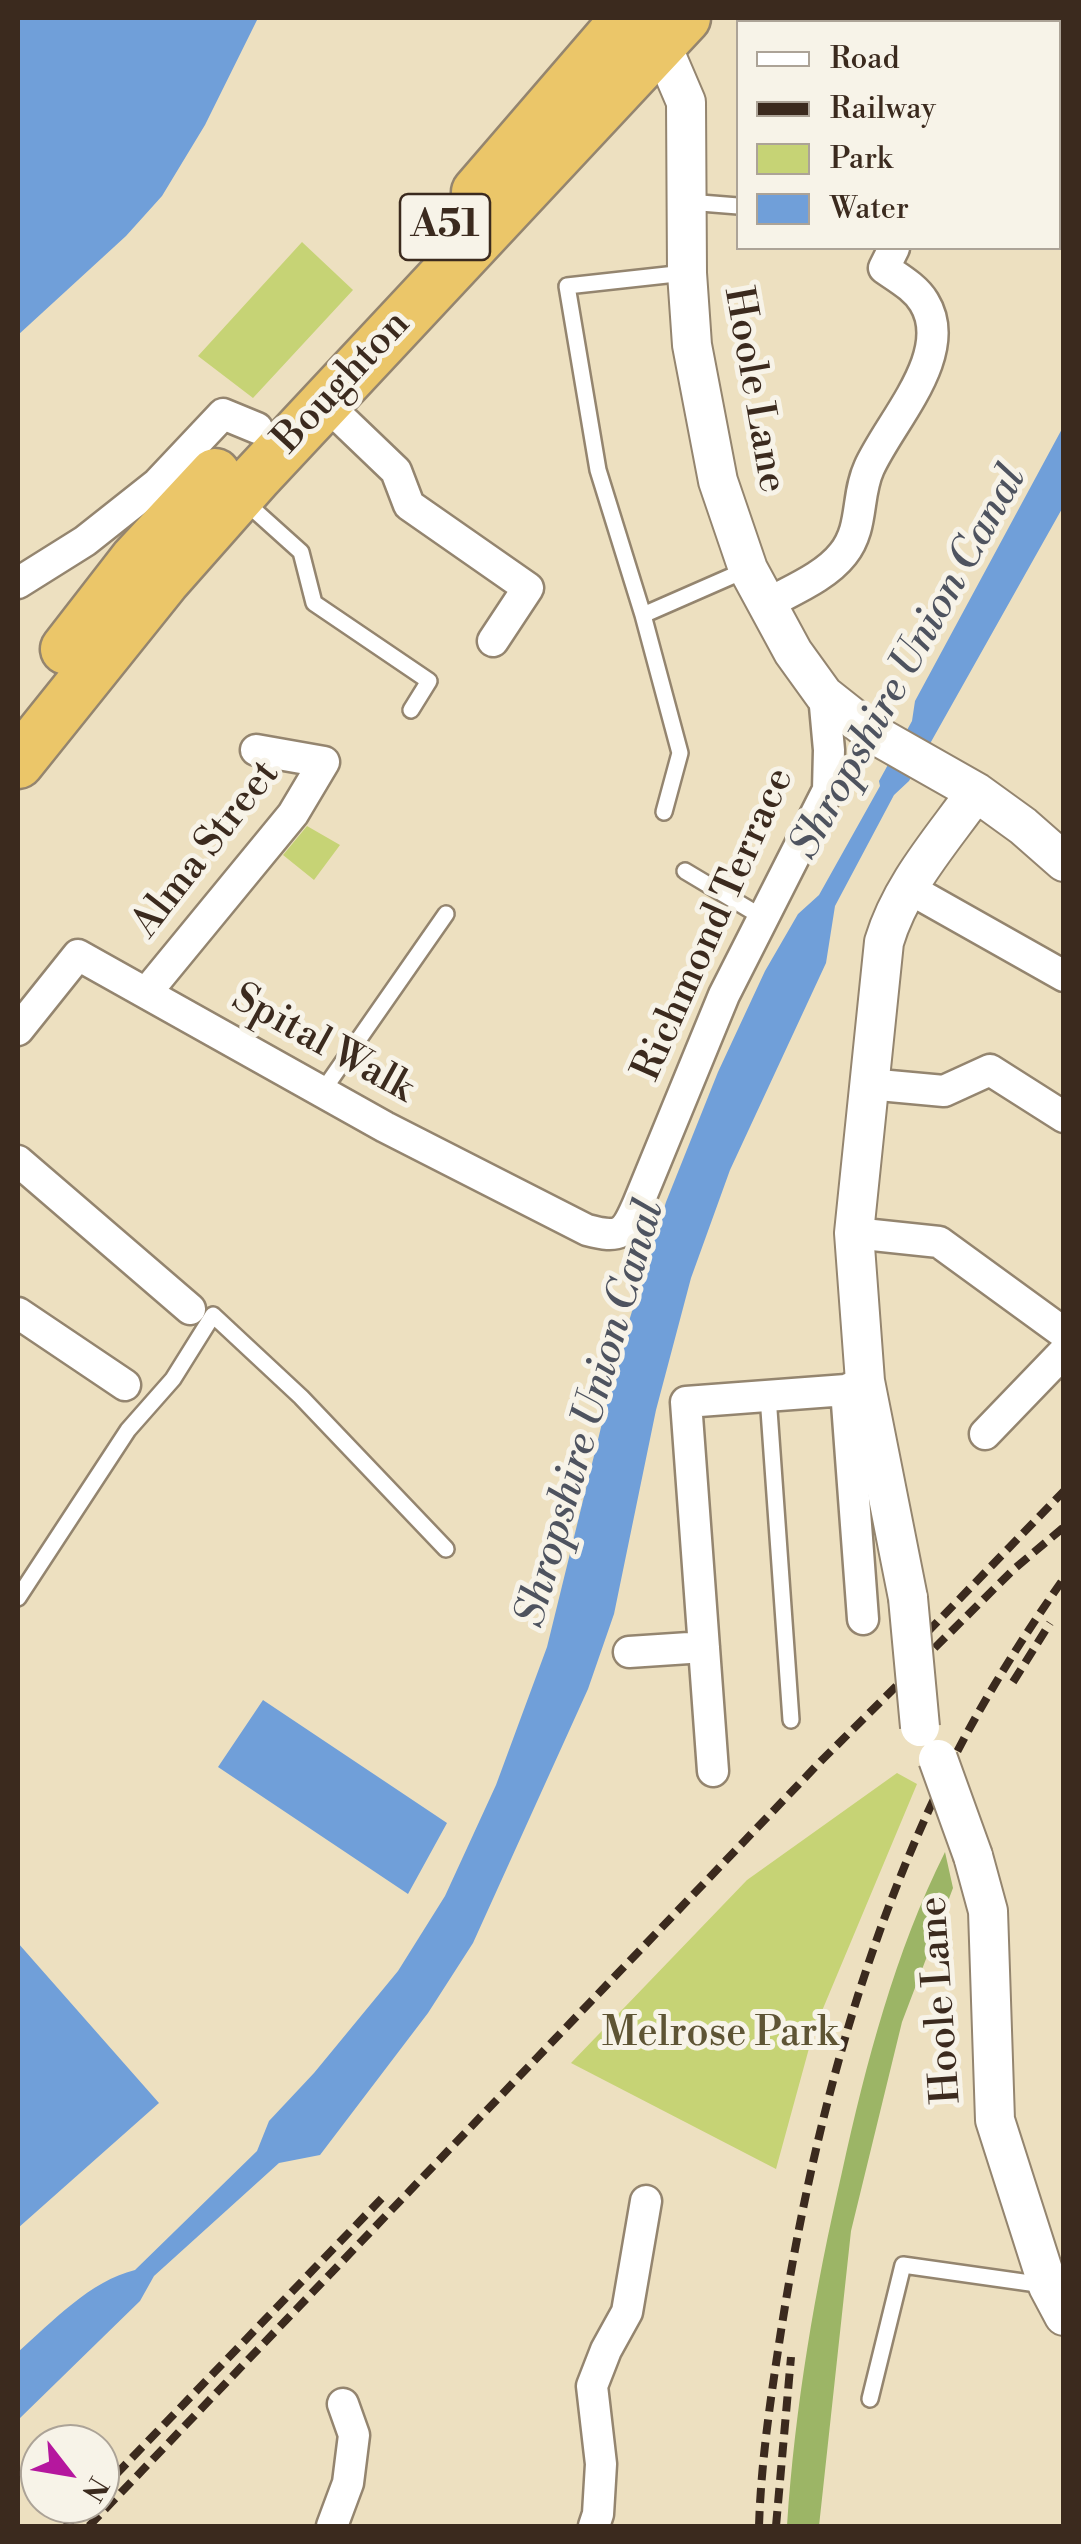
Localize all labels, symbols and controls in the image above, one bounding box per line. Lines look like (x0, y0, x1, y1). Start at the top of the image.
legend (736, 20, 1061, 250)
text: Road (830, 40, 900, 78)
text: Railway (830, 90, 936, 128)
text: Park (830, 140, 892, 178)
text: Water (830, 190, 909, 228)
road number: A51 (400, 194, 490, 260)
street label: Hoole Lane (711, 283, 795, 497)
street label: Boughton (265, 302, 421, 464)
water label: Shropshire Union Canal (781, 458, 1039, 868)
street label: Alma Street (123, 752, 291, 948)
street label: Richmond Terrace (624, 761, 806, 1089)
street label: Spital Walk (223, 975, 421, 1115)
water label: Shropshire Union Canal (507, 1195, 677, 1633)
street label: Hoole Lane (911, 1895, 973, 2105)
park label: Melrose Park (602, 2011, 838, 2059)
north arrow (20, 2424, 120, 2524)
text: N (74, 2470, 115, 2507)

